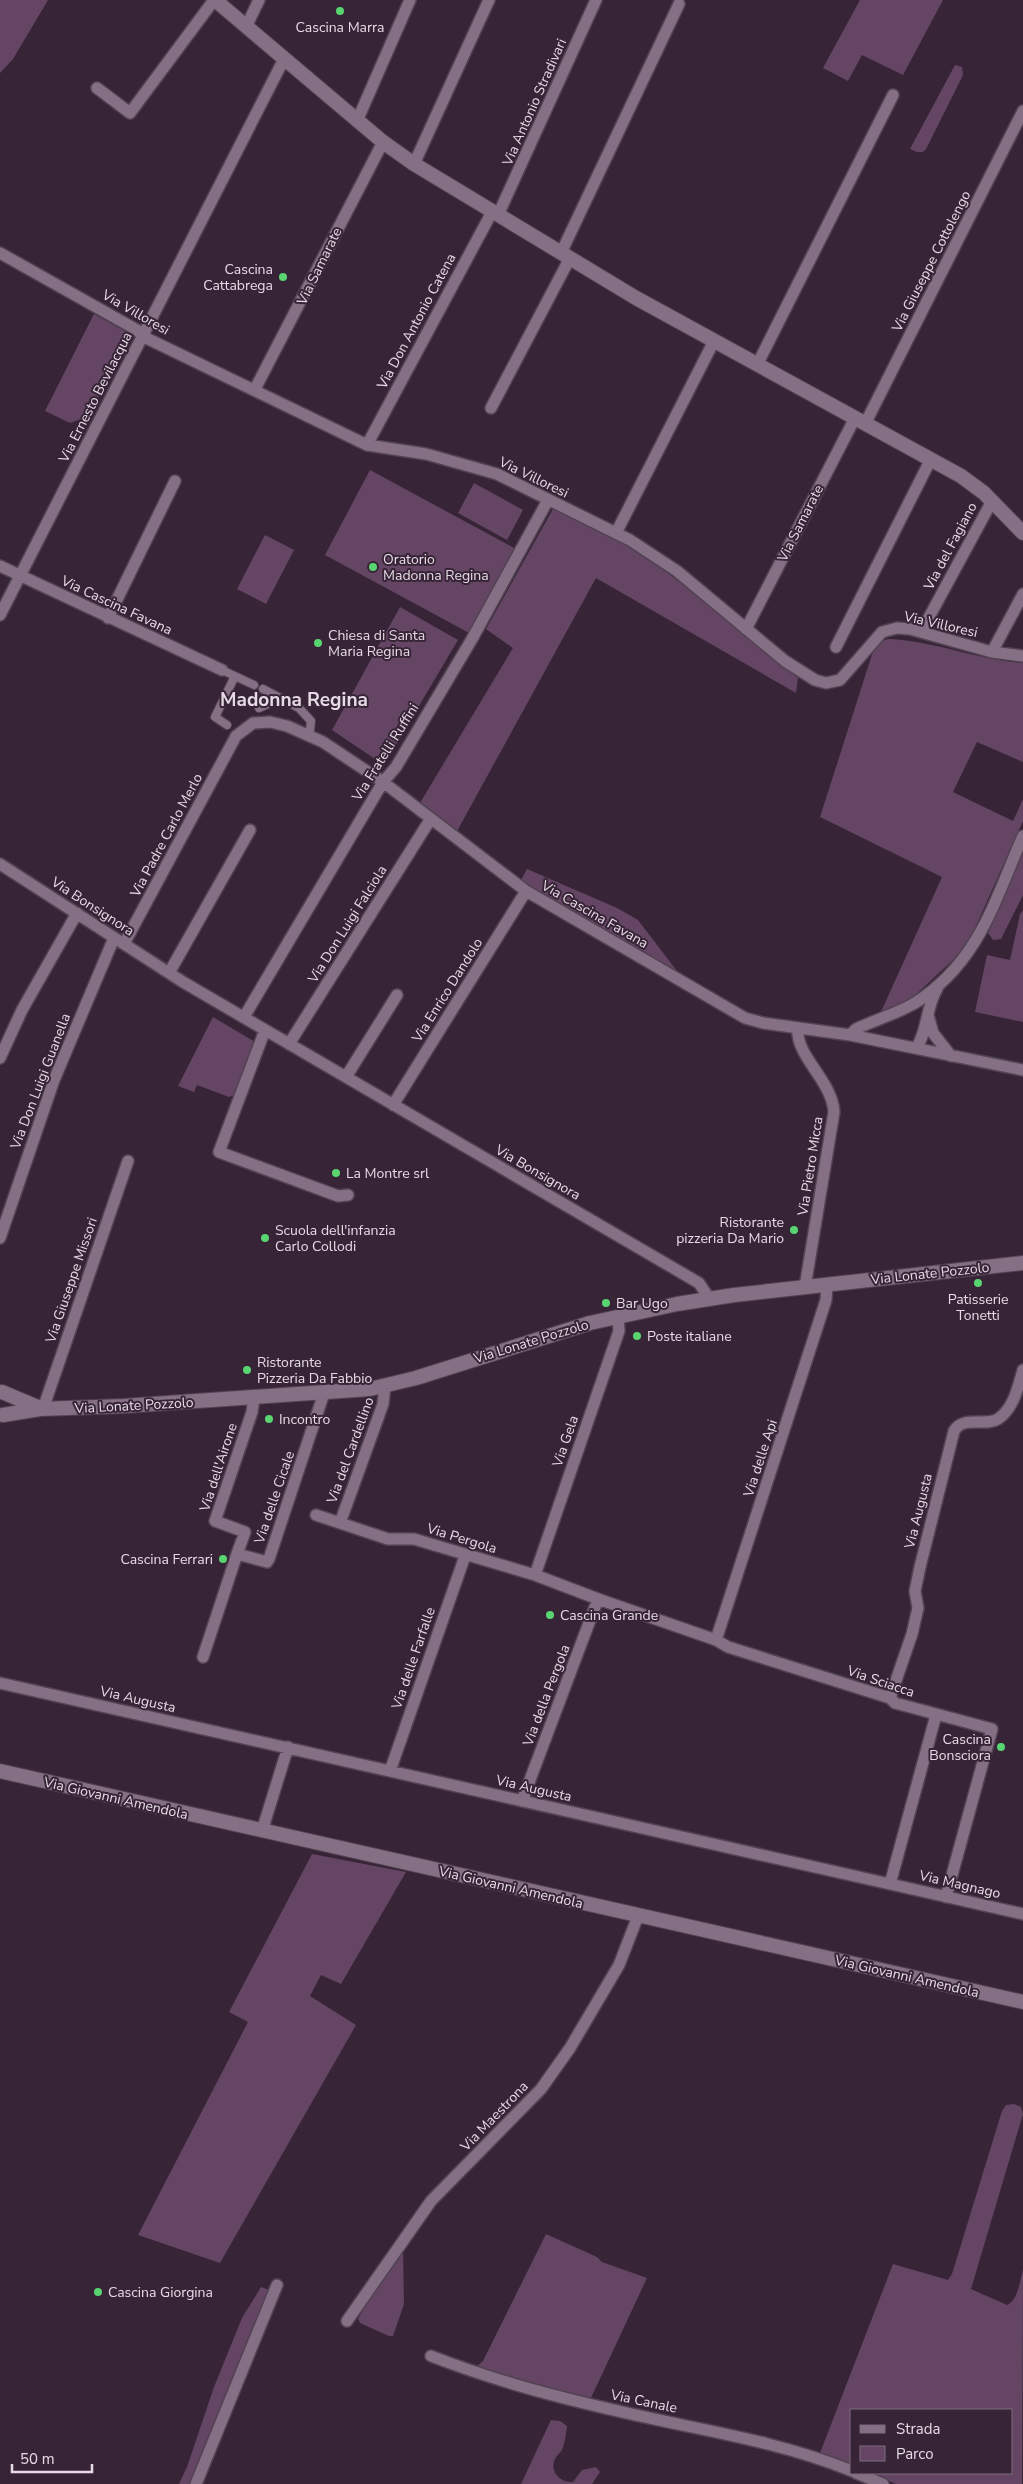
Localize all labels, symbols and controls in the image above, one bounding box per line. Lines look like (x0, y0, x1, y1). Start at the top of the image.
marker: Cascina Marra (334, 5, 346, 17)
place label: Cascina Marra (296, 18, 384, 37)
street label: Via Antonio Stradivari (497, 36, 571, 170)
street label: Via Giuseppe Cottolengo (887, 187, 975, 336)
street label: Via Samarate (292, 224, 346, 309)
street label: Via Don Antonio Catena (372, 250, 460, 393)
place label: Cascina Cattabrega (203, 260, 273, 295)
marker: Cascina Cattabrega (277, 271, 289, 283)
street label: Via Villoresi (98, 285, 173, 339)
street label: Via Ernesto Bevilacqua (54, 329, 137, 467)
street label: Via Villoresi (495, 452, 572, 502)
street label: Via Samarate (772, 481, 828, 566)
street label: Via del Fagiano (919, 499, 982, 594)
place label: Oratorio Madonna Regina (383, 550, 489, 585)
marker: Oratorio Madonna Regina (367, 561, 379, 573)
street label: Via Cascina Favana (57, 571, 175, 640)
street label: Via Villoresi (901, 607, 980, 642)
place label: Chiesa di Santa Maria Regina (328, 626, 425, 661)
marker: Chiesa di Santa Maria Regina (312, 637, 324, 649)
district label: Madonna Regina (220, 687, 368, 713)
street label: Via Fratelli Ruffini (347, 700, 423, 806)
street label: Via Padre Carlo Merlo (125, 770, 207, 901)
street label: Via Don Luigi Falciola (303, 862, 391, 987)
street label: Via Bonsignora (47, 872, 138, 940)
street label: Via Cascina Favana (537, 876, 652, 953)
street label: Via Enrico Dandolo (407, 934, 487, 1047)
street label: Via Don Luigi Guanella (5, 1011, 75, 1153)
street label: Via Pietro Micca (793, 1115, 828, 1218)
street label: Via Bonsignora (491, 1140, 584, 1205)
place label: La Montre srl (346, 1164, 430, 1183)
marker: La Montre srl (330, 1167, 342, 1179)
place label: Ristorante pizzeria Da Mario (676, 1213, 784, 1248)
street label: Via Giuseppe Missori (41, 1215, 102, 1346)
place label: Scuola dell'infanzia Carlo Collodi (275, 1221, 396, 1256)
marker: Ristorante pizzeria Da Mario (788, 1224, 800, 1236)
marker: Scuola dell'infanzia Carlo Collodi (259, 1232, 271, 1244)
street label: Via Lonate Pozzolo (869, 1258, 991, 1289)
marker: Patisserie Tonetti (972, 1277, 984, 1289)
place label: Patisserie Tonetti (948, 1290, 1008, 1325)
place label: Bar Ugo (616, 1294, 668, 1313)
marker: Bar Ugo (600, 1297, 612, 1309)
street label: Via Lonate Pozzolo (470, 1315, 591, 1368)
place label: Poste italiane (647, 1327, 732, 1346)
marker: Poste italiane (631, 1330, 643, 1342)
place label: Ristorante Pizzeria Da Fabbio (257, 1353, 372, 1388)
marker: Ristorante Pizzeria Da Fabbio (241, 1364, 253, 1376)
street label: Via Lonate Pozzolo (73, 1393, 194, 1418)
street label: Via del Cardellino (322, 1394, 379, 1507)
place label: Incontro (279, 1410, 330, 1429)
marker: Incontro (263, 1413, 275, 1425)
street label: Via Gela (548, 1413, 583, 1470)
street label: Via delle Api (739, 1417, 782, 1500)
street label: Via dell'Airone (195, 1420, 242, 1515)
street label: Via delle Cicale (249, 1448, 299, 1547)
street label: Via Augusta (900, 1471, 937, 1552)
street label: Via Pergola (424, 1519, 499, 1558)
place label: Cascina Ferrari (120, 1550, 213, 1569)
marker: Cascina Ferrari (217, 1553, 229, 1565)
street label: Via delle Farfalle (387, 1605, 440, 1713)
place label: Cascina Grande (560, 1606, 658, 1625)
marker: Cascina Grande (544, 1609, 556, 1621)
street label: Via della Pergola (518, 1642, 575, 1750)
street label: Via Sciacca (844, 1661, 917, 1702)
street label: Via Augusta (97, 1681, 178, 1717)
place label: Cascina Bonsciora (929, 1730, 991, 1765)
marker: Cascina Bonsciora (995, 1741, 1007, 1753)
street label: Via Augusta (493, 1770, 574, 1806)
street label: Via Giovanni Amendola (41, 1772, 190, 1824)
street label: Via Giovanni Amendola (436, 1861, 585, 1913)
street label: Via Magnago (916, 1866, 1003, 1903)
street label: Via Giovanni Amendola (832, 1950, 981, 2002)
street label: Via Maestrona (455, 2077, 533, 2156)
place label: Cascina Giorgina (108, 2283, 213, 2302)
marker: Cascina Giorgina (92, 2286, 104, 2298)
street label: Via Canale (608, 2385, 679, 2418)
legend (850, 2409, 1013, 2474)
text: Strada (896, 2419, 940, 2439)
scale bar (12, 2442, 92, 2474)
text: Parco (896, 2444, 934, 2464)
text: 50 m (20, 2449, 55, 2469)

